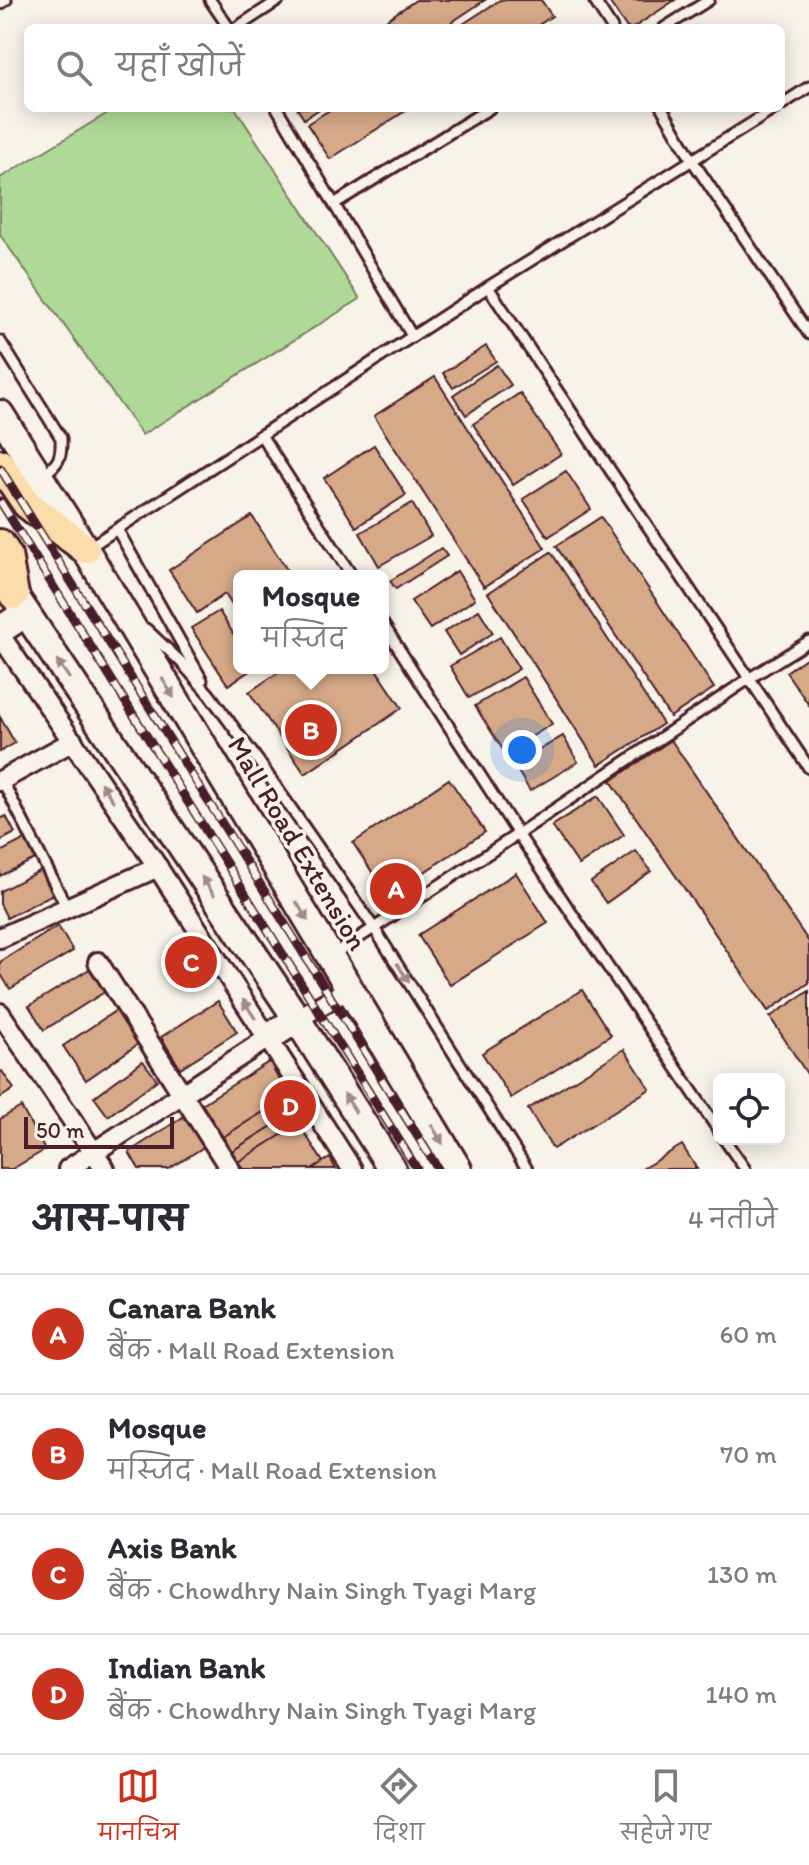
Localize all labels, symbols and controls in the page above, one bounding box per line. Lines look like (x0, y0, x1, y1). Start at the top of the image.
search box (24, 24, 785, 112)
icon: search (52, 46, 96, 90)
text: यहाँ खोजें (116, 47, 244, 84)
popup (233, 570, 389, 674)
text: Mosque (262, 577, 360, 614)
text: मस्जिद (262, 622, 346, 654)
one-way arrow (56, 659, 71, 680)
one-way arrow (161, 677, 175, 699)
pin: B (285, 700, 337, 760)
street label: Mall Road Extension (221, 730, 375, 956)
your location (502, 730, 542, 770)
one-way arrow (100, 781, 115, 803)
pin: A (370, 859, 422, 919)
one-way arrow (200, 875, 215, 896)
one-way arrow (295, 900, 309, 922)
pin: C (165, 932, 217, 992)
one-way arrow (395, 963, 410, 984)
one-way arrow (242, 999, 257, 1020)
map controls (713, 1073, 785, 1145)
button: locate (713, 1073, 785, 1145)
pin: D (264, 1076, 316, 1136)
one-way arrow (343, 1092, 357, 1114)
scale bar (24, 1113, 174, 1149)
text: 50 m (36, 1117, 85, 1144)
one-way arrow (429, 1123, 443, 1145)
text: आस-पास (32, 1198, 187, 1239)
text: 4 नतीजे (688, 1203, 777, 1235)
text: Canara Bank (108, 1289, 276, 1326)
text: A (50, 1318, 66, 1350)
text: 60 m (720, 1318, 777, 1350)
text: बैंक · Mall Road Extension (108, 1334, 395, 1366)
text: Mosque (108, 1409, 206, 1446)
text: B (50, 1438, 66, 1470)
text: 70 m (720, 1438, 777, 1470)
text: मस्जिद · Mall Road Extension (108, 1454, 437, 1486)
text: Axis Bank (108, 1529, 237, 1566)
text: C (50, 1558, 66, 1590)
text: 130 m (707, 1558, 777, 1590)
text: बैंक · Chowdhry Nain Singh Tyagi Marg (108, 1574, 536, 1606)
text: Indian Bank (108, 1649, 266, 1686)
text: D (49, 1678, 67, 1710)
text: 140 m (706, 1678, 777, 1710)
text: बैंक · Chowdhry Nain Singh Tyagi Marg (108, 1694, 536, 1726)
tab: मानचित्र (98, 1764, 179, 1857)
tab: दिशा (375, 1764, 424, 1857)
tab: सहेजे गए (620, 1764, 711, 1857)

